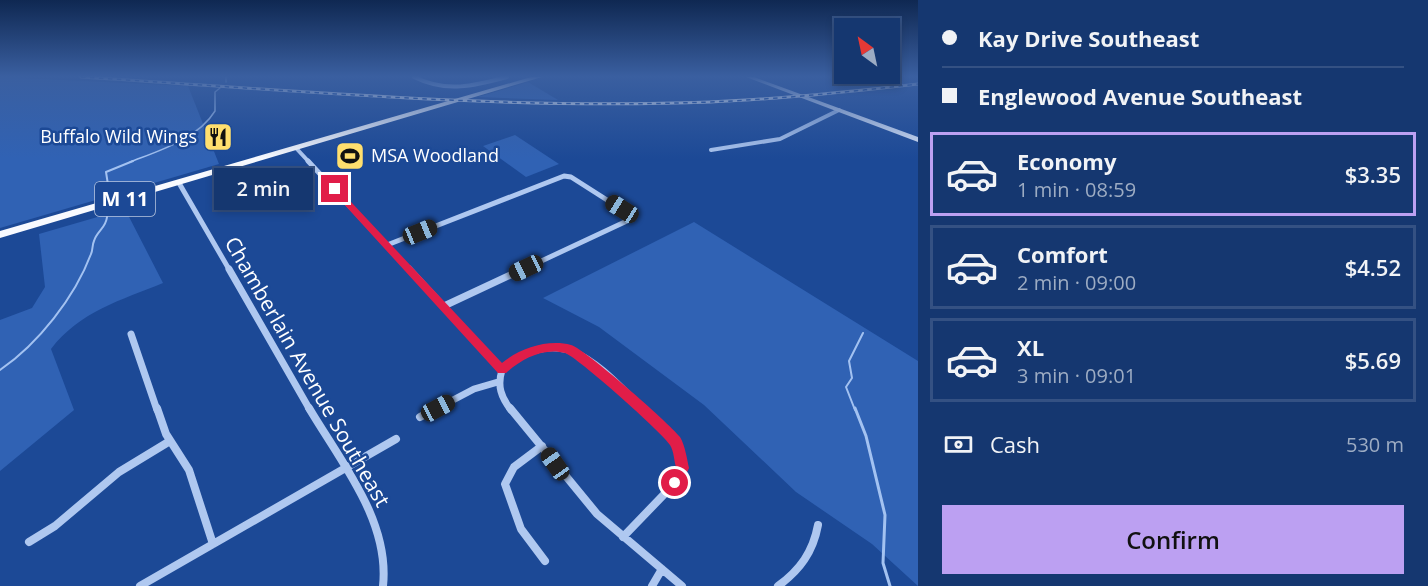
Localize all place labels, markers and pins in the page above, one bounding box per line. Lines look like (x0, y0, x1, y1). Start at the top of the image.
restaurant icon: Buffalo Wild Wings (202, 121, 234, 153)
place label: Buffalo Wild Wings (40, 124, 197, 148)
sports icon: MSA Woodland (334, 140, 366, 172)
place label: MSA Woodland (371, 143, 499, 167)

